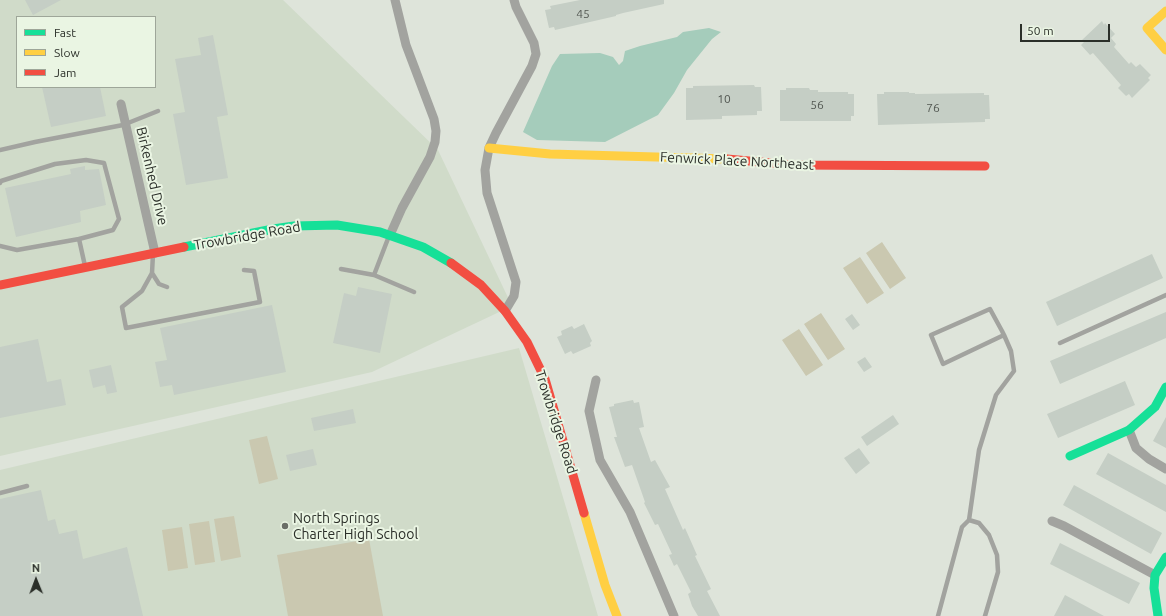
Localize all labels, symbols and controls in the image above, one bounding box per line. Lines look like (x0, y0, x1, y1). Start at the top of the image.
house number: 45 (576, 7, 590, 21)
legend (16, 16, 156, 88)
scale bar (1022, 16, 1112, 42)
text: 50 m (1027, 24, 1054, 37)
text: Fast (54, 26, 76, 39)
text: Slow (54, 46, 80, 59)
text: Jam (54, 66, 76, 79)
house number: 10 (717, 92, 731, 106)
house number: 56 (810, 98, 824, 112)
house number: 76 (926, 101, 940, 115)
street label: Birkenhed Drive (133, 125, 171, 227)
street label: Fenwick Place Northeast (660, 149, 814, 173)
street label: Trowbridge Road (192, 218, 302, 254)
street label: Trowbridge Road (531, 368, 581, 476)
place label: North Springs Charter High School (293, 510, 418, 542)
marker: North Springs Charter High School (280, 521, 290, 531)
north arrow (16, 560, 56, 600)
text: N (32, 562, 40, 574)

